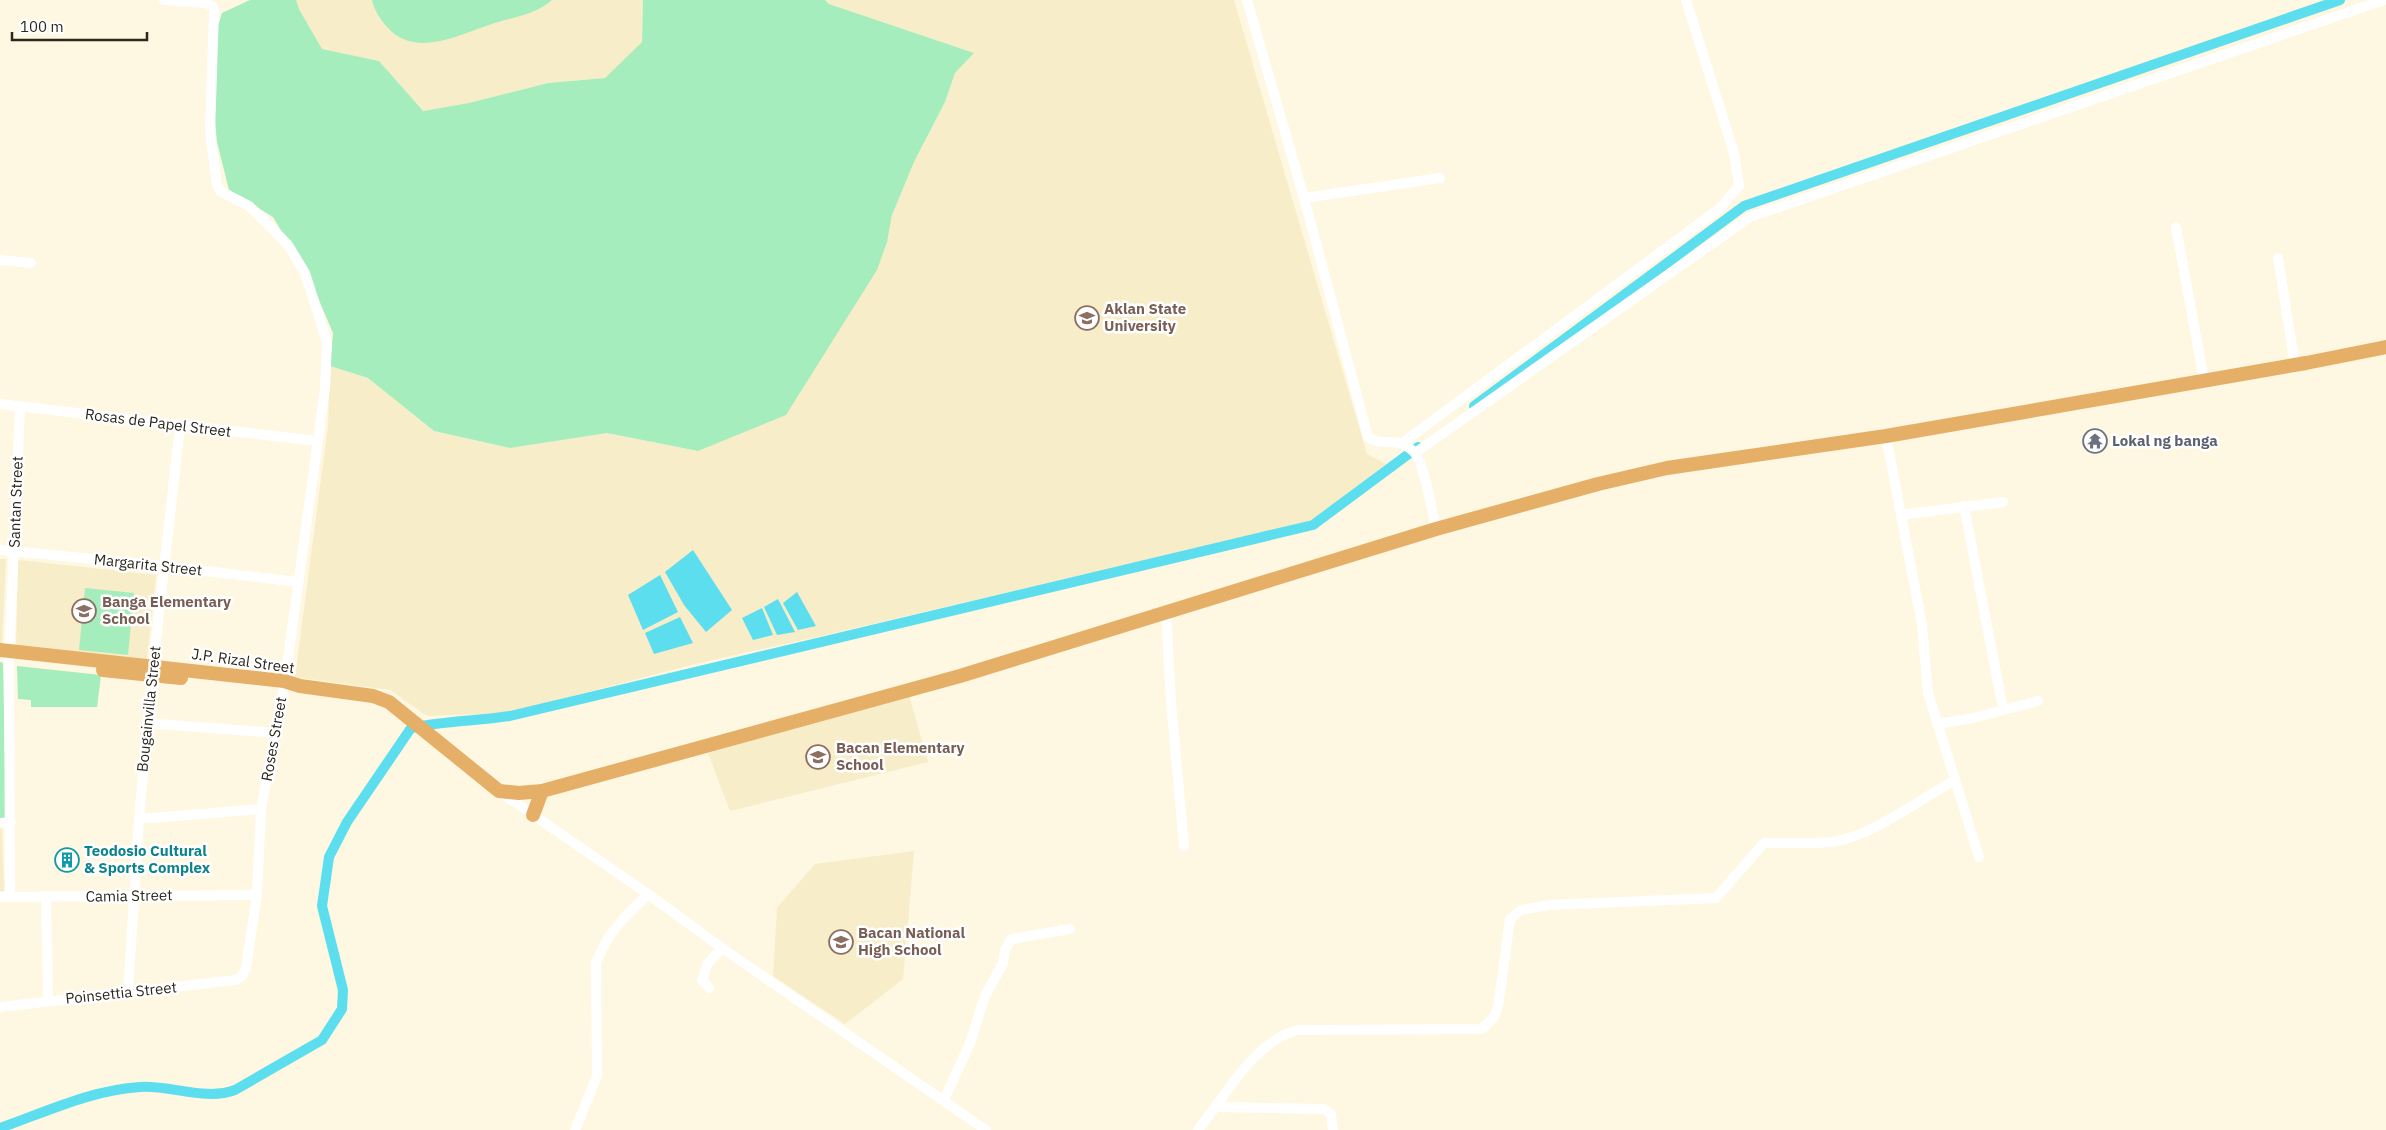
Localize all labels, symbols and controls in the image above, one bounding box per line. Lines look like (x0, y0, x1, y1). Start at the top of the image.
scale bar (12, 10, 148, 42)
text: 100 m (20, 17, 64, 36)
place label: Aklan State University (1104, 299, 1186, 335)
school or university icon: Aklan State University (1074, 305, 1100, 331)
street label: Rosas de Papel Street (84, 404, 232, 441)
temple icon: Lokal ng banga (2082, 428, 2108, 454)
place label: Lokal ng banga (2112, 431, 2218, 450)
street label: Santan Street (4, 456, 27, 548)
street label: Margarita Street (93, 549, 203, 580)
place label: Banga Elementary School (102, 592, 231, 628)
school or university icon: Banga Elementary School (71, 598, 97, 624)
street label: J.P. Rizal Street (190, 644, 296, 677)
street label: Bougainvilla Street (132, 645, 165, 773)
street label: Roses Street (257, 695, 290, 783)
place label: Bacan Elementary School (836, 738, 965, 774)
school or university icon: Bacan Elementary School (805, 744, 831, 770)
place label: Teodosio Cultural & Sports Complex (84, 841, 211, 877)
building icon: Teodosio Cultural & Sports Complex (54, 847, 80, 873)
street label: Camia Street (85, 885, 173, 906)
place label: Bacan National High School (858, 923, 966, 959)
school or university icon: Bacan National High School (828, 929, 854, 955)
street label: Poinsettia Street (64, 977, 178, 1008)

